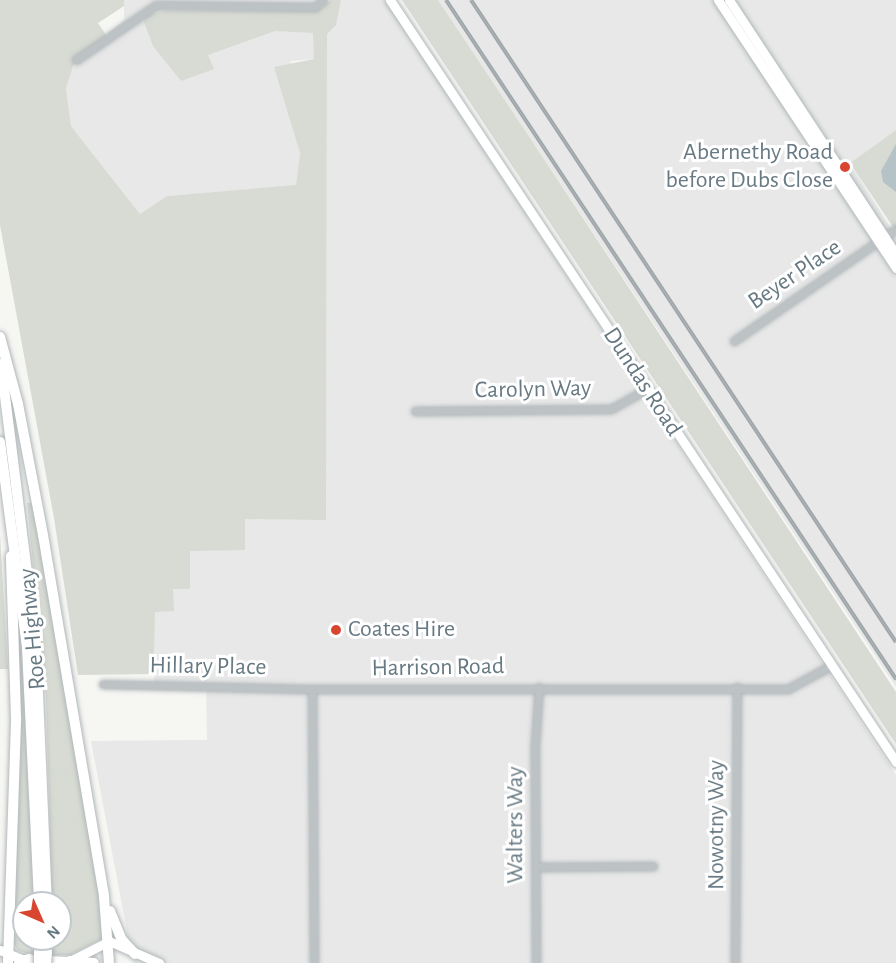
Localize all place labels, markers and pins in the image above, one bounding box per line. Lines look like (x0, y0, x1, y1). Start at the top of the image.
place label: Abernethy Road before Dubs Close (665, 139, 833, 195)
marker: Abernethy Road before Dubs Close (838, 160, 852, 174)
place label: Coates Hire (348, 616, 455, 644)
marker: Coates Hire (329, 623, 343, 637)

